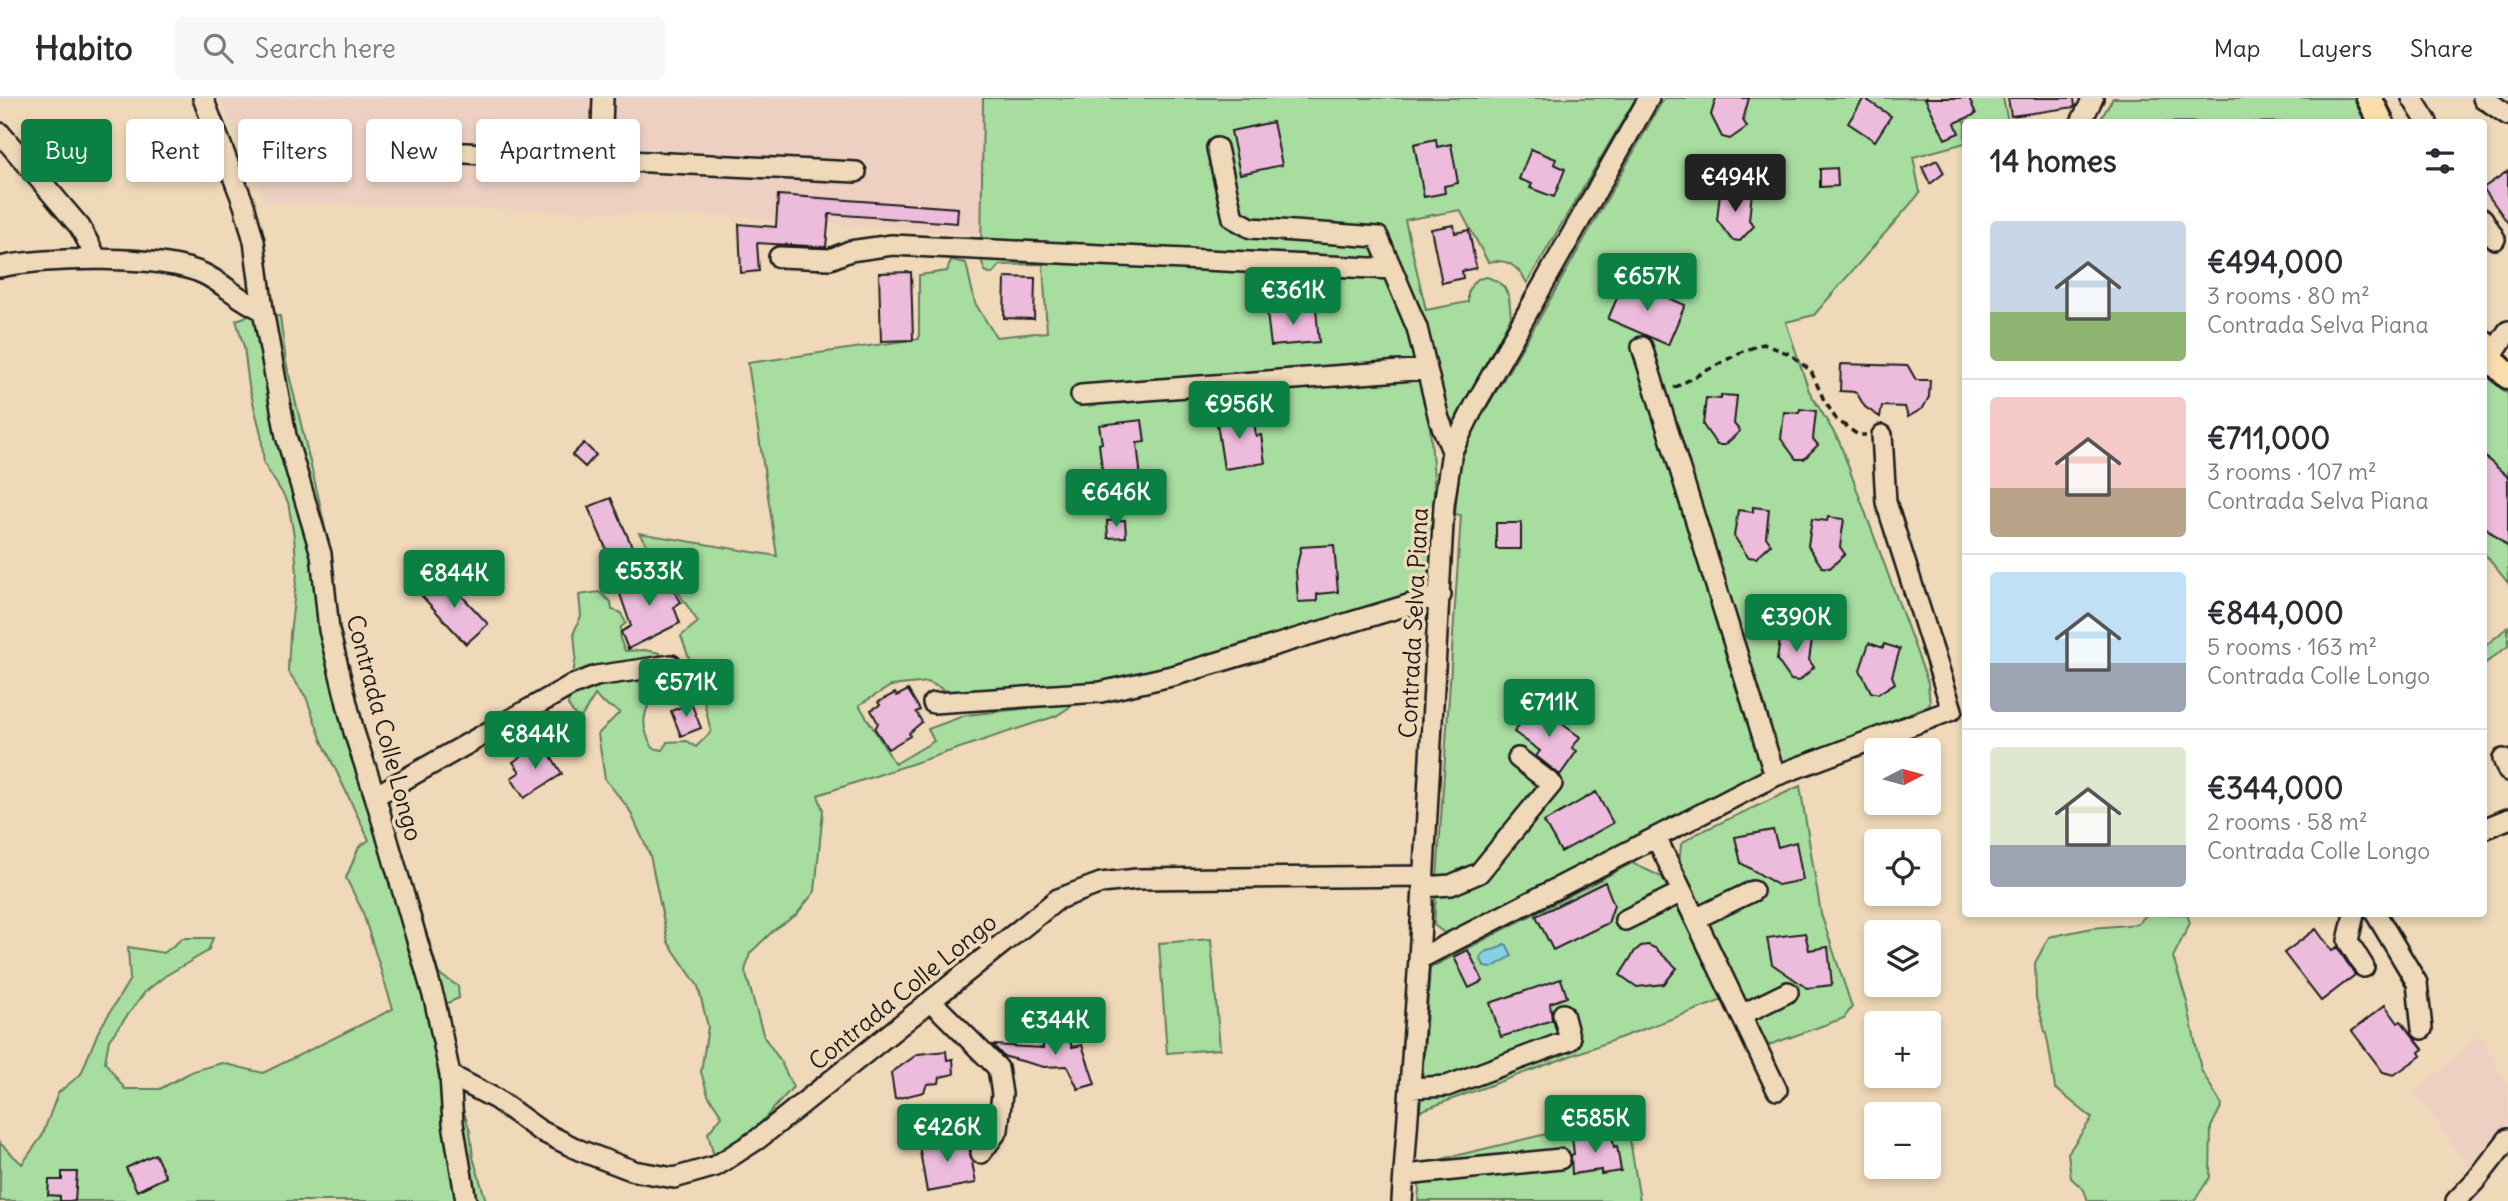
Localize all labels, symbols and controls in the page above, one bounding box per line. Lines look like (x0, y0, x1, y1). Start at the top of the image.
search box (175, 17, 665, 80)
text: Habito (35, 27, 133, 69)
icon: search (199, 29, 237, 67)
text: Search here (255, 32, 396, 65)
text: Map (2214, 33, 2260, 63)
text: Layers (2298, 33, 2372, 63)
text: Share (2410, 33, 2473, 63)
chip: Buy (21, 119, 112, 182)
chip: Rent (126, 119, 224, 182)
chip: Filters (238, 119, 352, 182)
chip: New (366, 119, 462, 182)
chip: Apartment (476, 119, 640, 182)
text: 14 homes (1990, 142, 2117, 180)
icon: filters (2421, 142, 2459, 180)
pin: €494K (1686, 155, 1784, 214)
text: €494K (1701, 162, 1769, 191)
text: €494,000 (2207, 243, 2343, 281)
icon: home (2046, 249, 2130, 333)
pin: €657K (1598, 254, 1696, 313)
text: €657K (1614, 261, 1680, 290)
pin: €361K (1244, 268, 1342, 327)
text: €361K (1261, 275, 1325, 304)
text: 3 rooms · 80 m² (2207, 281, 2370, 310)
text: Contrada Selva Piana (2207, 310, 2429, 339)
pin: €956K (1190, 382, 1288, 441)
text: €956K (1205, 389, 1273, 418)
text: €711,000 (2207, 419, 2330, 457)
icon: home (2046, 425, 2130, 509)
text: 3 rooms · 107 m² (2207, 457, 2377, 486)
pin: €646K (1067, 470, 1165, 529)
text: €646K (1082, 477, 1150, 506)
text: Contrada Selva Piana (2207, 486, 2429, 515)
street label: Contrada Selva Piana (1392, 507, 1434, 739)
pin: €533K (600, 548, 698, 608)
pin: €844K (405, 550, 503, 610)
text: €533K (615, 556, 683, 585)
text: €844K (420, 558, 488, 587)
pin: €390K (1747, 594, 1845, 654)
text: €844,000 (2207, 594, 2344, 632)
icon: home (2046, 600, 2130, 684)
text: €390K (1761, 602, 1831, 631)
street label: Contrada Colle Longo (340, 611, 430, 844)
text: 5 rooms · 163 m² (2207, 632, 2377, 661)
pin: €571K (637, 660, 735, 719)
text: Contrada Colle Longo (2207, 661, 2430, 690)
text: €571K (655, 667, 717, 696)
pin: €711K (1500, 680, 1598, 739)
text: €711K (1520, 687, 1578, 716)
pin: €844K (486, 712, 584, 771)
text: €844K (501, 719, 569, 748)
north arrow (1864, 738, 1941, 816)
map controls (1864, 738, 1941, 1179)
text: €344,000 (2207, 769, 2344, 807)
icon: home (2046, 775, 2130, 859)
text: 2 rooms · 58 m² (2207, 807, 2368, 836)
button: locate (1864, 829, 1941, 906)
text: Contrada Colle Longo (2207, 836, 2430, 865)
street label: Contrada Colle Longo (802, 906, 1002, 1076)
button: layers (1864, 920, 1941, 997)
pin: €344K (1006, 998, 1104, 1057)
text: €344K (1021, 1005, 1089, 1034)
button: + (1864, 1011, 1941, 1088)
pin: €585K (1546, 1096, 1644, 1155)
button: − (1864, 1102, 1941, 1179)
text: €585K (1561, 1103, 1629, 1132)
pin: €426K (898, 1104, 996, 1164)
text: €426K (913, 1112, 981, 1141)

